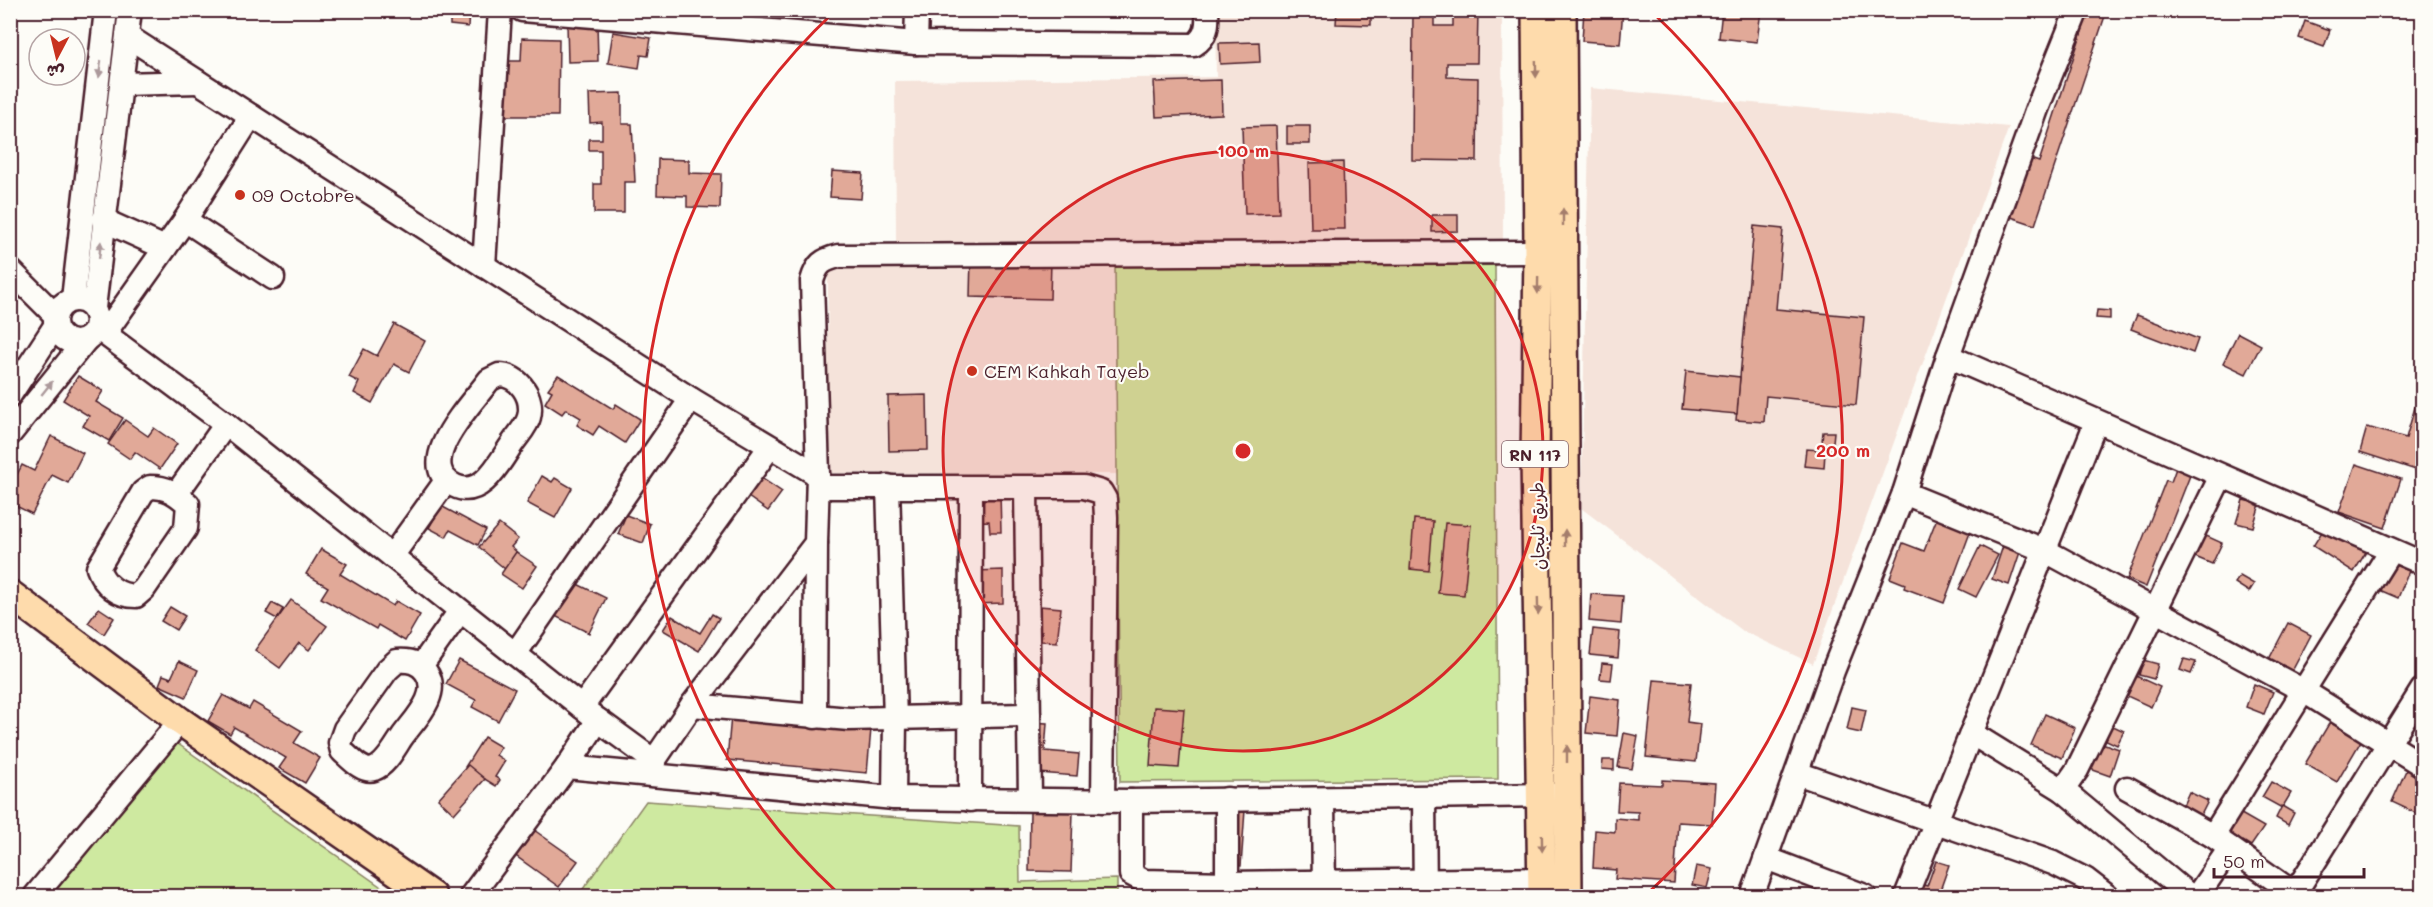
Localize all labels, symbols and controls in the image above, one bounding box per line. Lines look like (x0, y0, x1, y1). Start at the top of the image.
north arrow (27, 27, 87, 87)
one-way arrow (95, 59, 104, 78)
one-way arrow (1532, 59, 1541, 78)
text: ش (45, 61, 65, 84)
text: 100 m (1217, 138, 1269, 162)
place label: 09 Octobre (252, 183, 355, 207)
marker: 09 Octobre (233, 188, 247, 202)
one-way arrow (1559, 208, 1568, 227)
one-way arrow (95, 240, 105, 259)
one-way arrow (1533, 275, 1543, 294)
place label: CEM Kahkah Tayeb (984, 359, 1150, 383)
marker: CEM Kahkah Tayeb (965, 364, 979, 378)
one-way arrow (41, 380, 54, 396)
text: 200 m (1816, 438, 1870, 462)
centre of rings (1233, 441, 1253, 461)
road number: RN 117 (1502, 441, 1568, 467)
street label: طريق ثليجان (1524, 482, 1550, 570)
one-way arrow (1560, 529, 1570, 548)
one-way arrow (1533, 596, 1543, 615)
one-way arrow (1562, 745, 1572, 764)
one-way arrow (1538, 833, 1547, 852)
scale bar (2214, 841, 2364, 879)
text: 50 m (2223, 849, 2265, 873)

